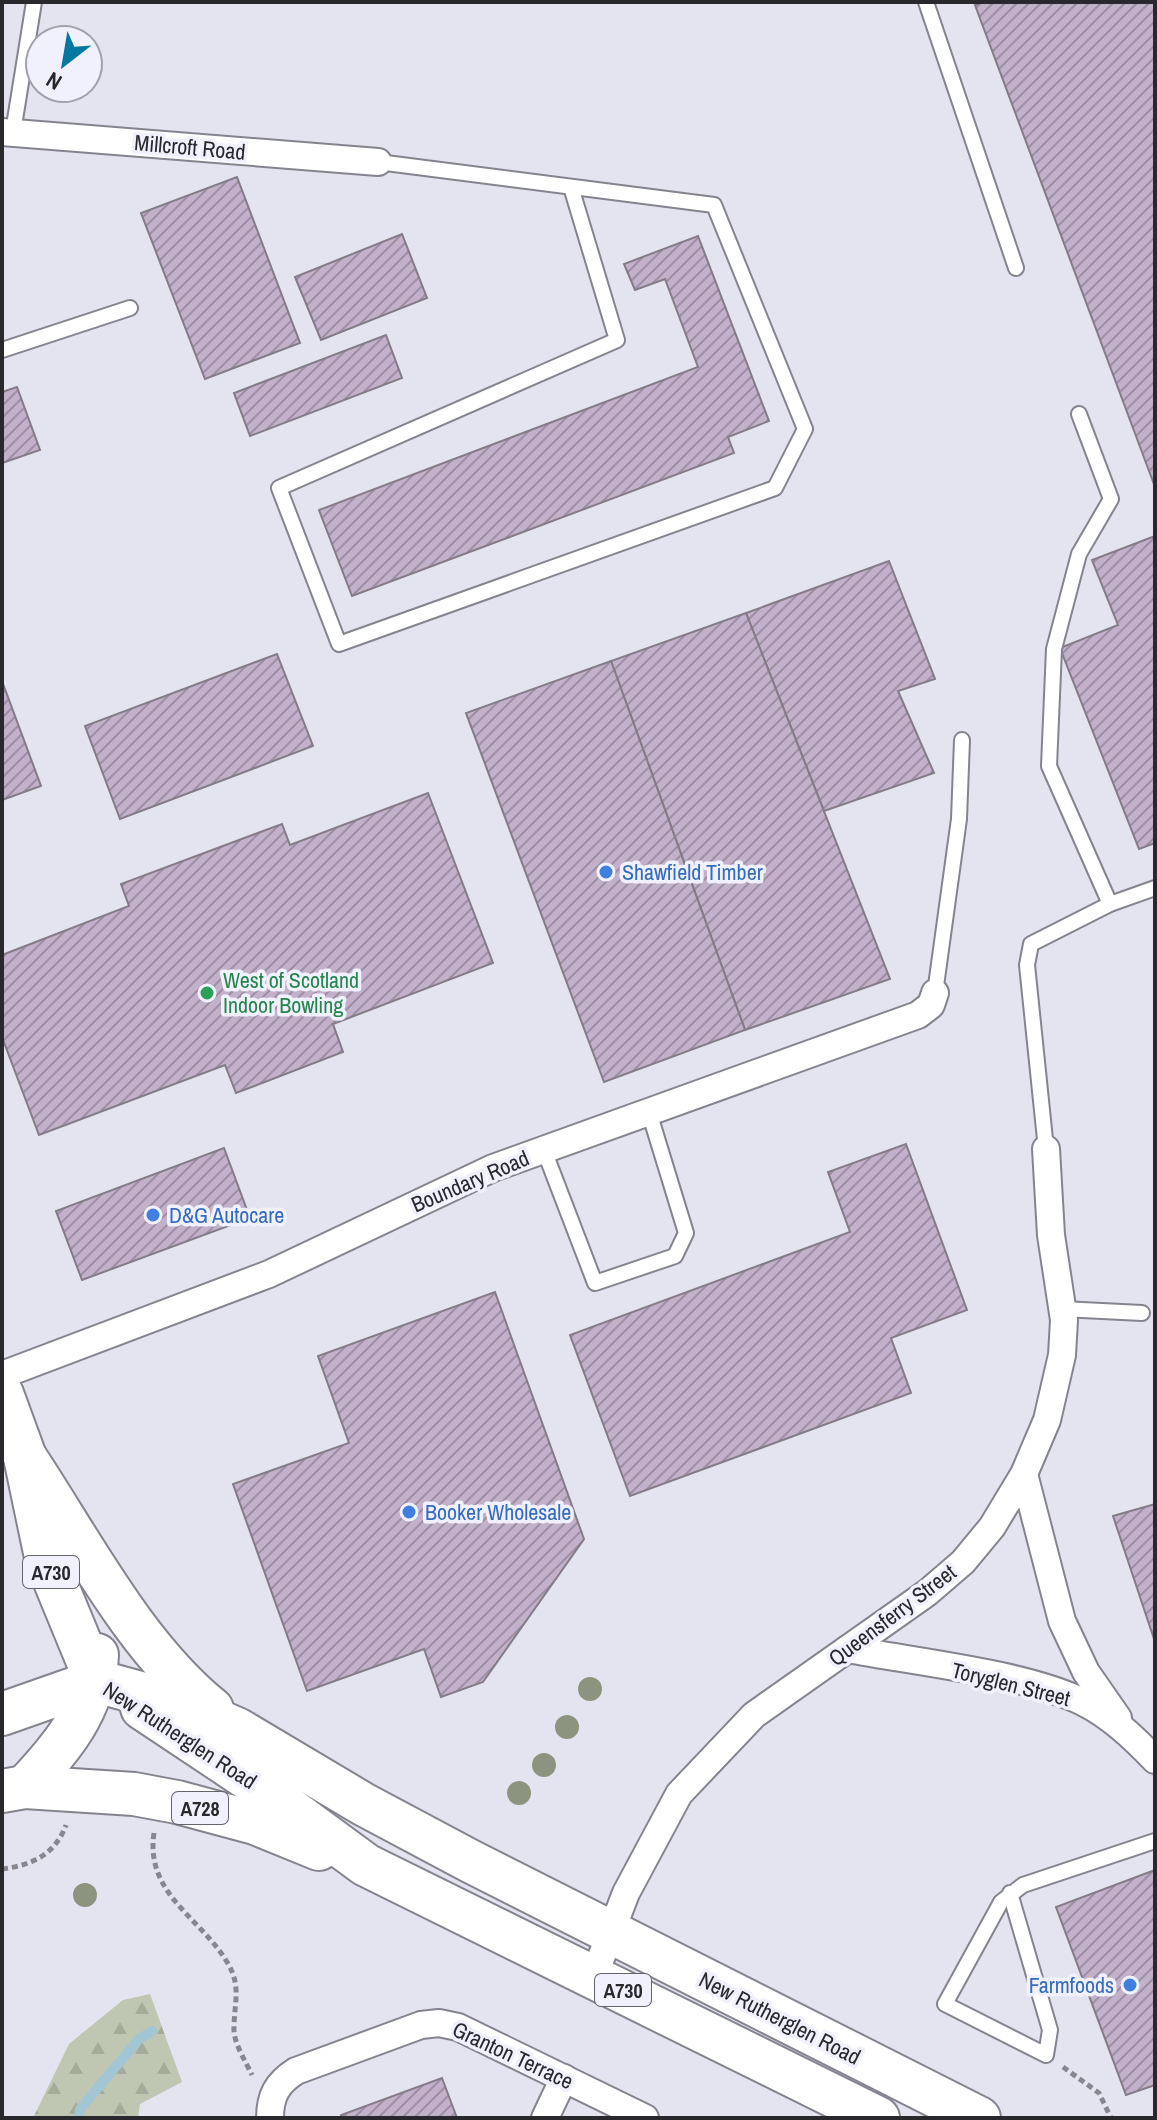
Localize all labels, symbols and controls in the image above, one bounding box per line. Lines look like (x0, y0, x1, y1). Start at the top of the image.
north arrow (24, 24, 104, 104)
text: N (40, 65, 67, 97)
street label: Millcroft Road (133, 127, 247, 167)
place label: Shawfield Timber (622, 857, 763, 887)
marker: Shawfield Timber (597, 863, 615, 881)
place label: West of Scotland Indoor Bowling (223, 965, 359, 1020)
marker: West of Scotland Indoor Bowling (198, 984, 216, 1002)
street label: Boundary Road (406, 1143, 534, 1219)
place label: D&G Autocare (169, 1200, 284, 1230)
marker: D&G Autocare (144, 1206, 162, 1224)
place label: Booker Wholesale (425, 1497, 571, 1527)
marker: Booker Wholesale (400, 1503, 418, 1521)
road number: A730 (23, 1556, 79, 1588)
street label: Queensferry Street (822, 1557, 962, 1673)
street label: Toryglen Street (949, 1655, 1073, 1713)
street label: New Rutherglen Road (97, 1674, 263, 1796)
road number: A728 (172, 1792, 228, 1824)
street label: New Rutherglen Road (694, 1964, 866, 2072)
place label: Farmfoods (1029, 1970, 1114, 2000)
road number: A730 (595, 1974, 651, 2006)
marker: Farmfoods (1121, 1976, 1139, 1994)
street label: Granton Terrace (448, 2014, 578, 2096)

